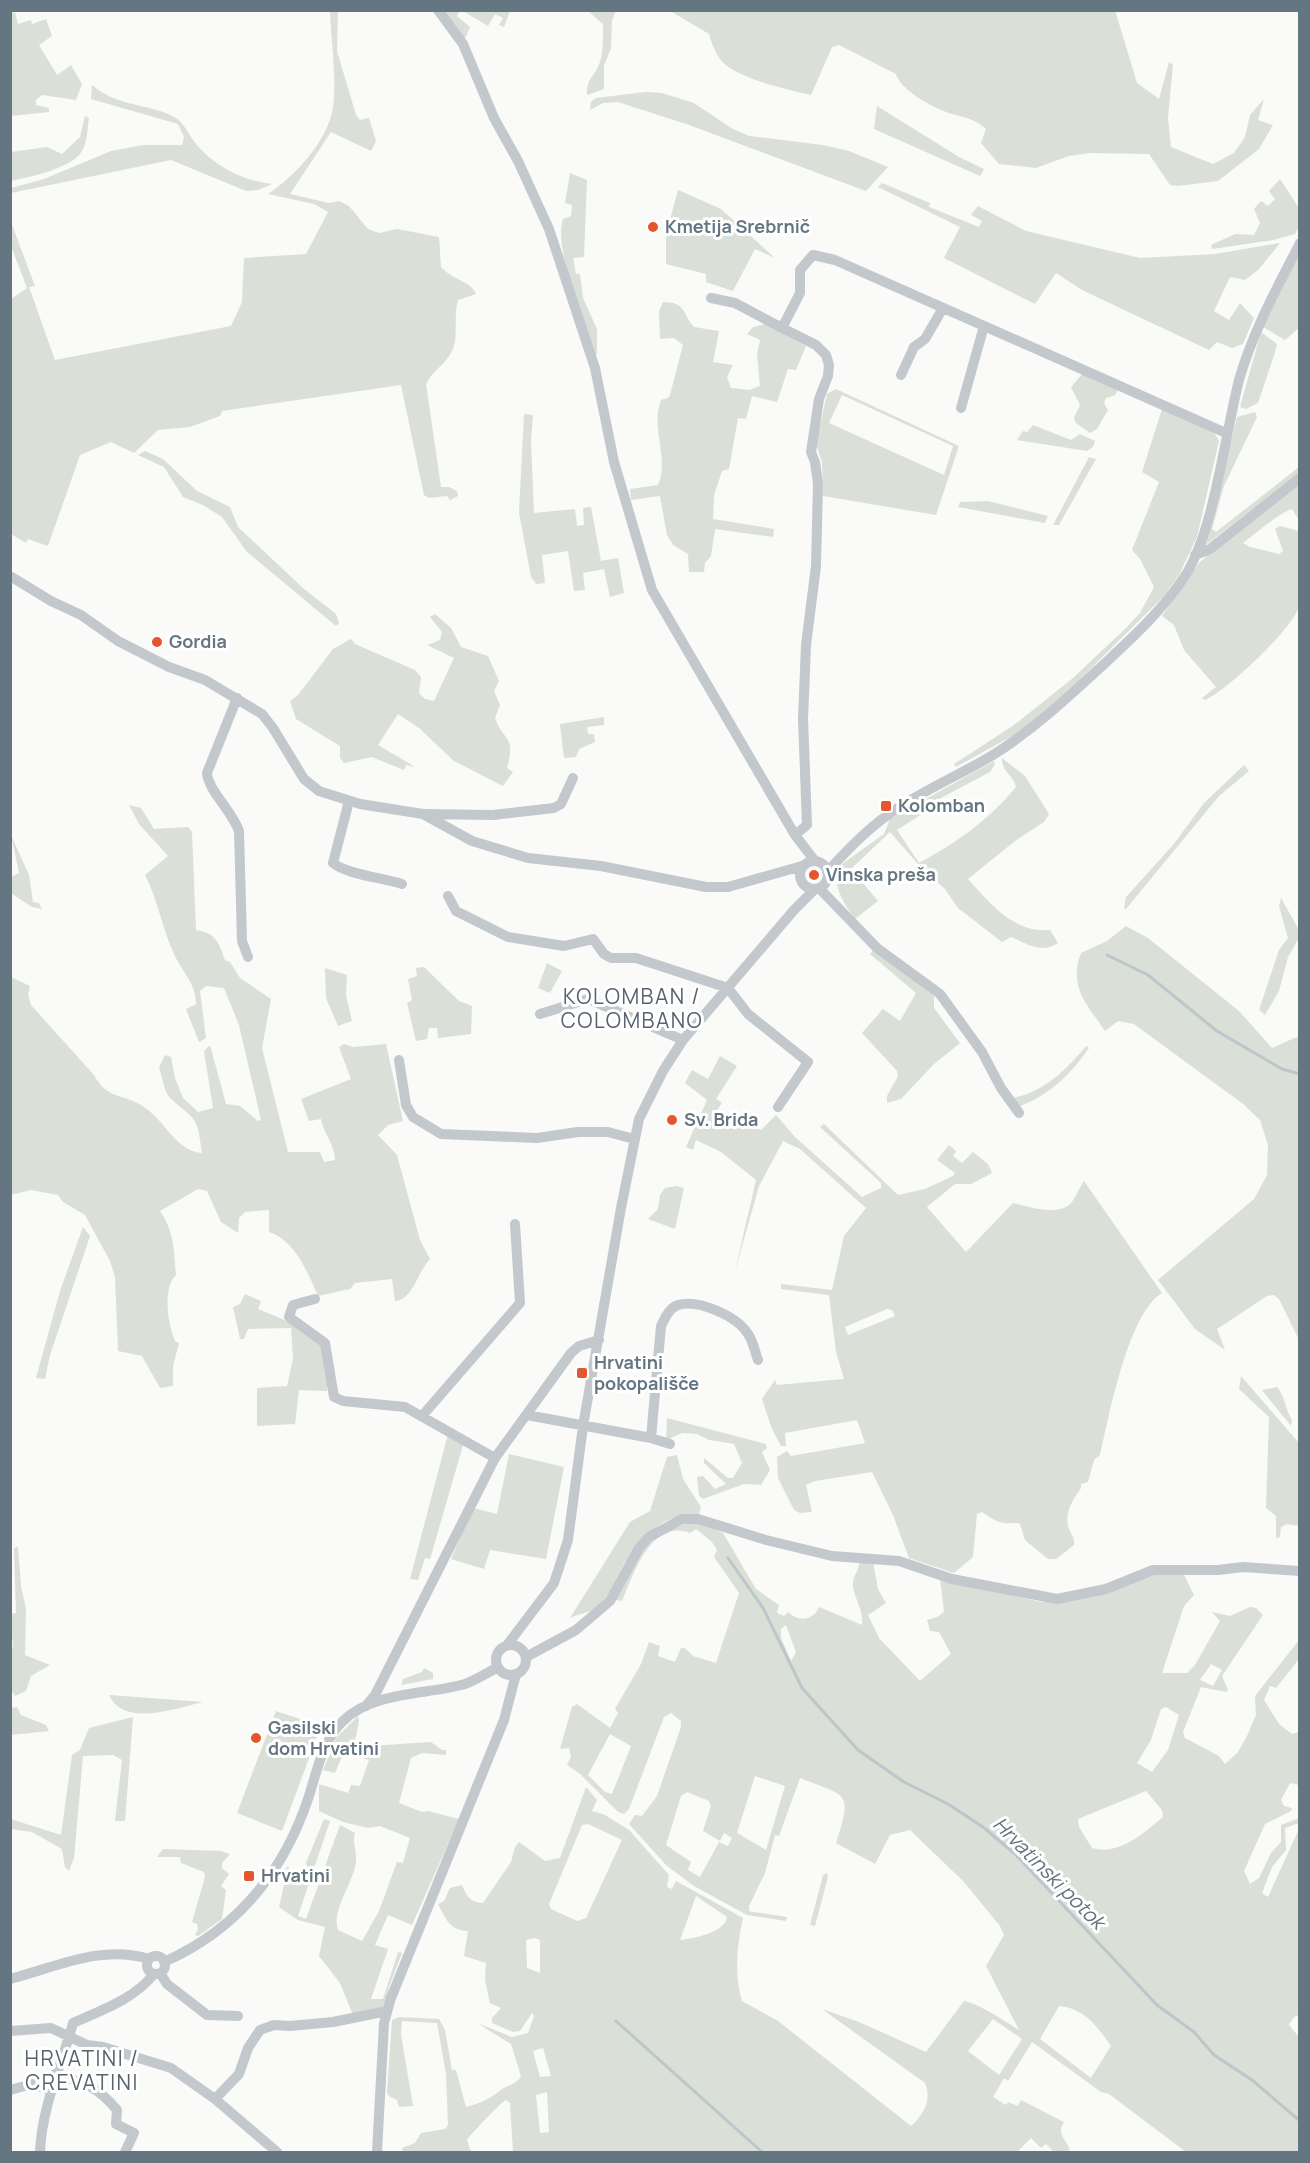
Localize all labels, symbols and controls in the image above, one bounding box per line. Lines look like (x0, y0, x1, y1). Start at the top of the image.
place label: Kmetija Srebrnič (665, 214, 810, 238)
marker: Kmetija Srebrnič (646, 220, 660, 234)
place label: Gordia (169, 629, 227, 653)
marker: Gordia (150, 635, 164, 649)
place label: Kolomban (898, 793, 985, 817)
marker: Kolomban (879, 799, 893, 813)
place label: Vinska preša (826, 862, 936, 886)
marker: Vinska preša (807, 868, 821, 882)
district label: KOLOMBAN / COLOMBANO (561, 982, 703, 1034)
place label: Sv. Brida (684, 1107, 758, 1131)
marker: Sv. Brida (665, 1113, 679, 1127)
place label: Hrvatini pokopališče (594, 1350, 699, 1395)
marker: Hrvatini pokopališče (575, 1366, 589, 1380)
place label: Gasilski dom Hrvatini (268, 1715, 379, 1760)
marker: Gasilski dom Hrvatini (249, 1731, 263, 1745)
water label: Hrvatinski potok (987, 1811, 1113, 1937)
place label: Hrvatini (261, 1863, 330, 1887)
marker: Hrvatini (242, 1869, 256, 1883)
district label: HRVATINI / CREVATINI (25, 2044, 139, 2096)

